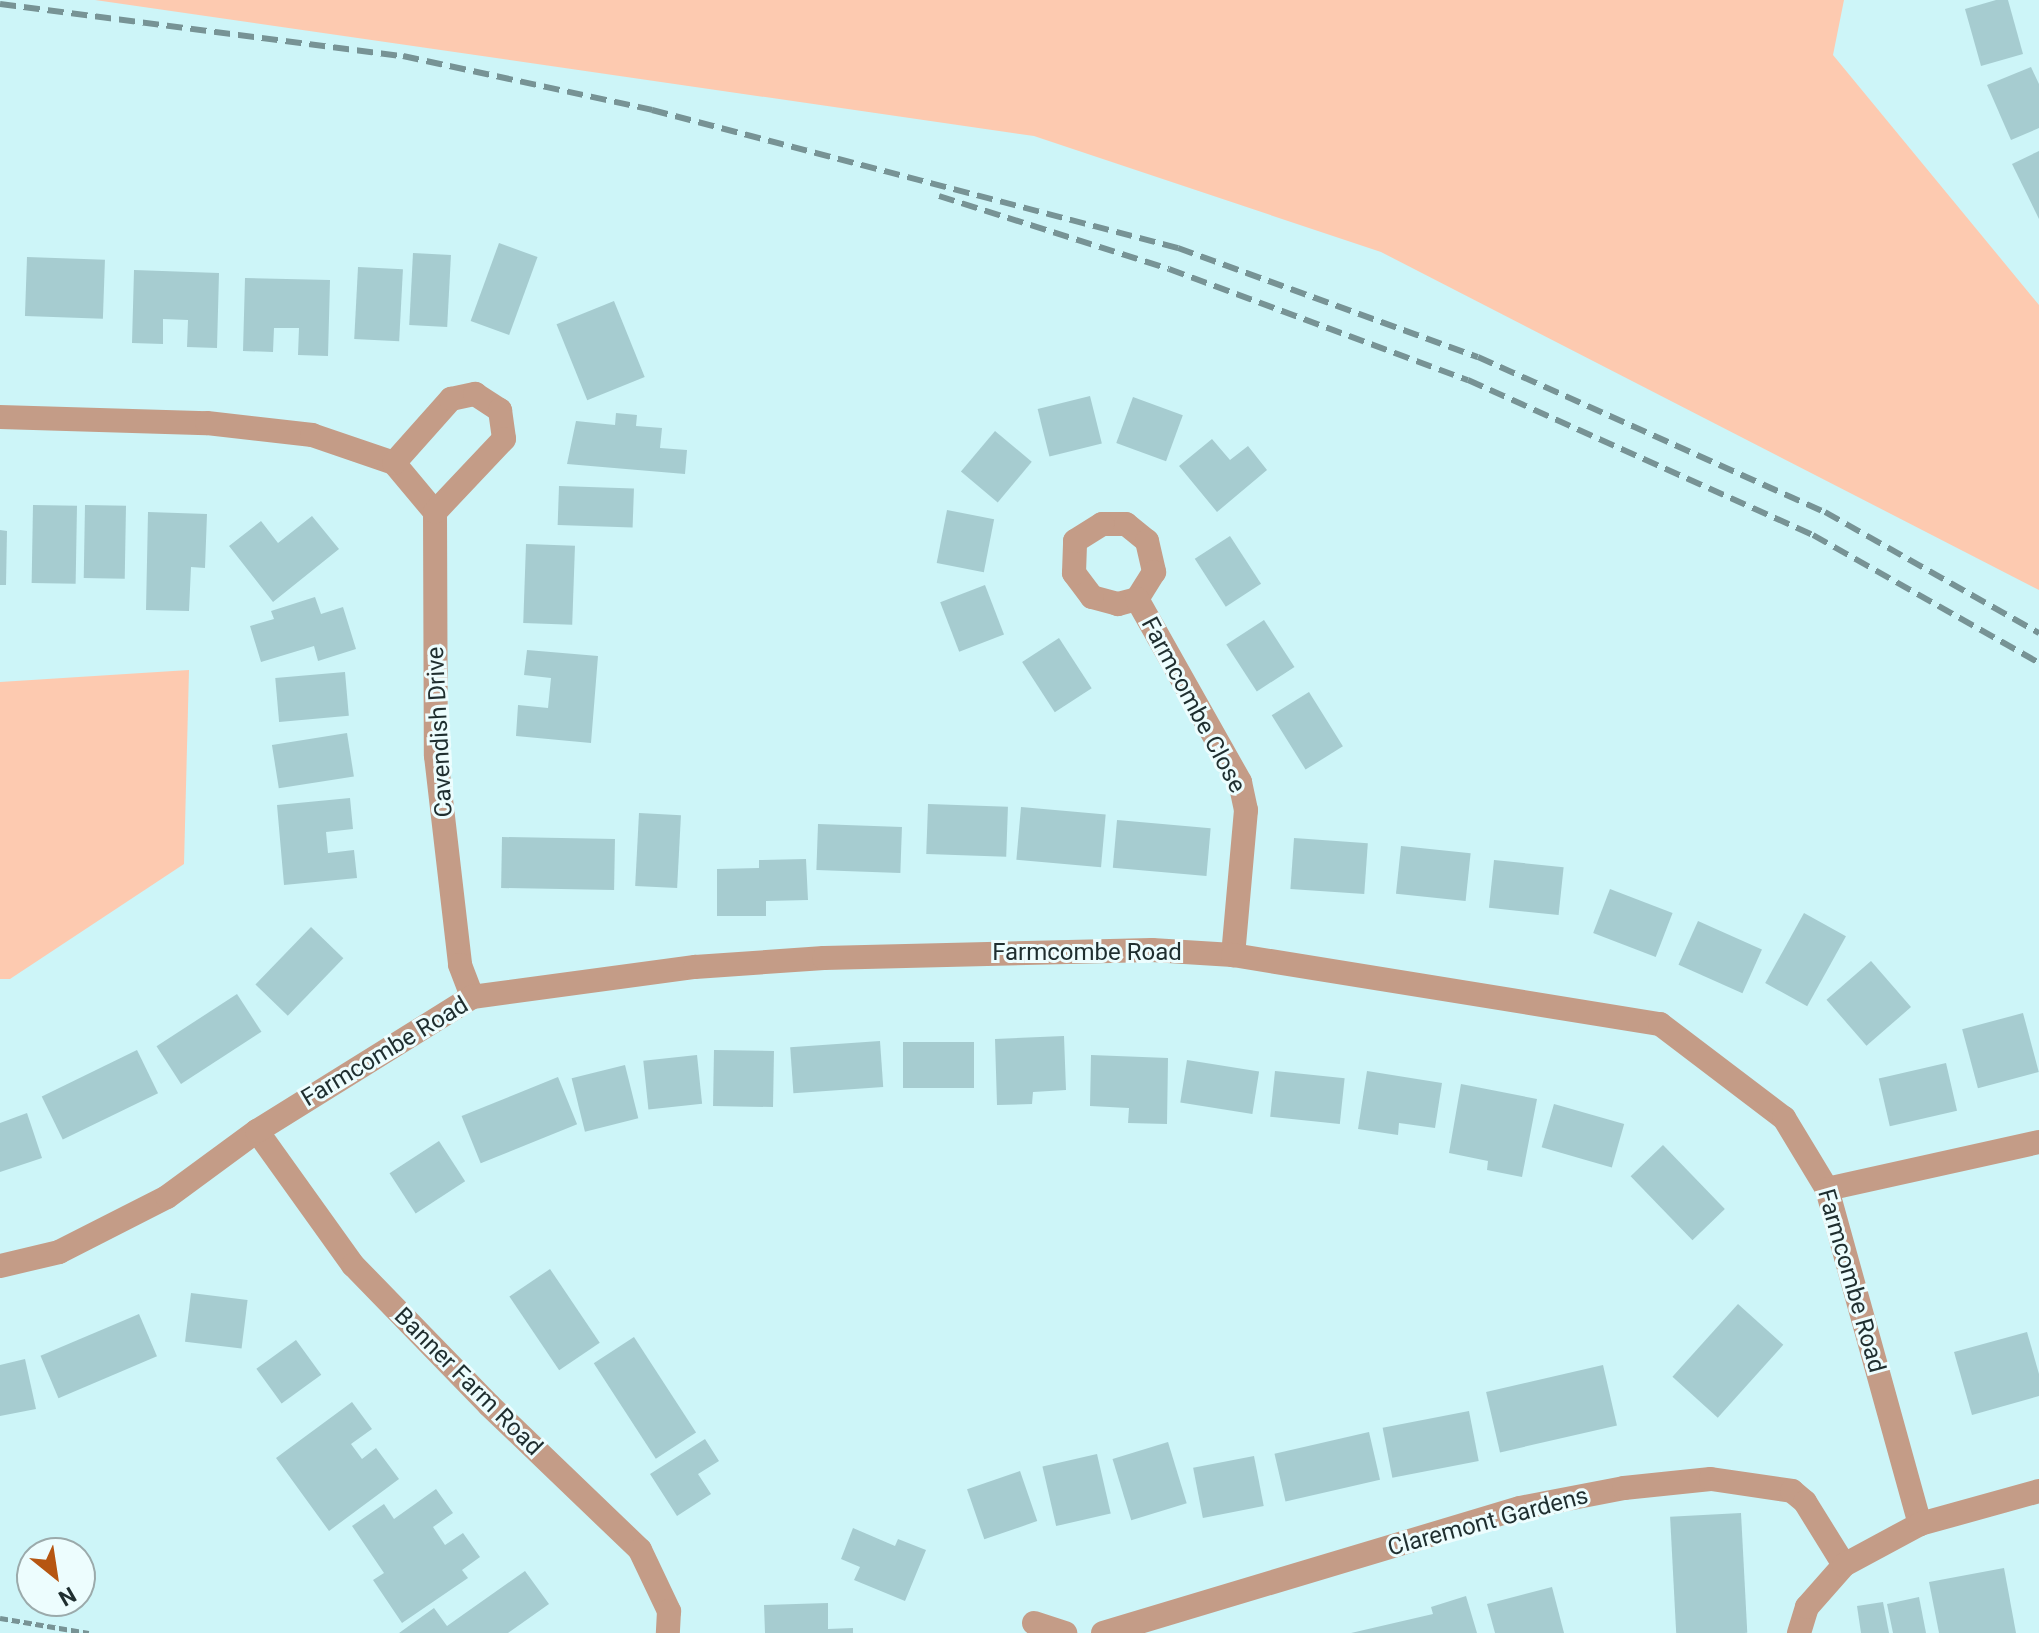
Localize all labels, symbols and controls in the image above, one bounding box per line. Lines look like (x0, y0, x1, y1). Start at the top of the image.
street label: Farmcombe Close (1135, 612, 1251, 798)
street label: Cavendish Drive (421, 646, 459, 818)
street label: Farmcombe Road (992, 939, 1182, 967)
street label: Farmcombe Road (296, 991, 474, 1113)
street label: Farmcombe Road (1811, 1186, 1891, 1376)
street label: Banner Farm Road (388, 1302, 548, 1462)
street label: Claremont Gardens (1385, 1481, 1591, 1563)
north arrow (16, 1537, 96, 1617)
text: N (54, 1582, 80, 1611)

